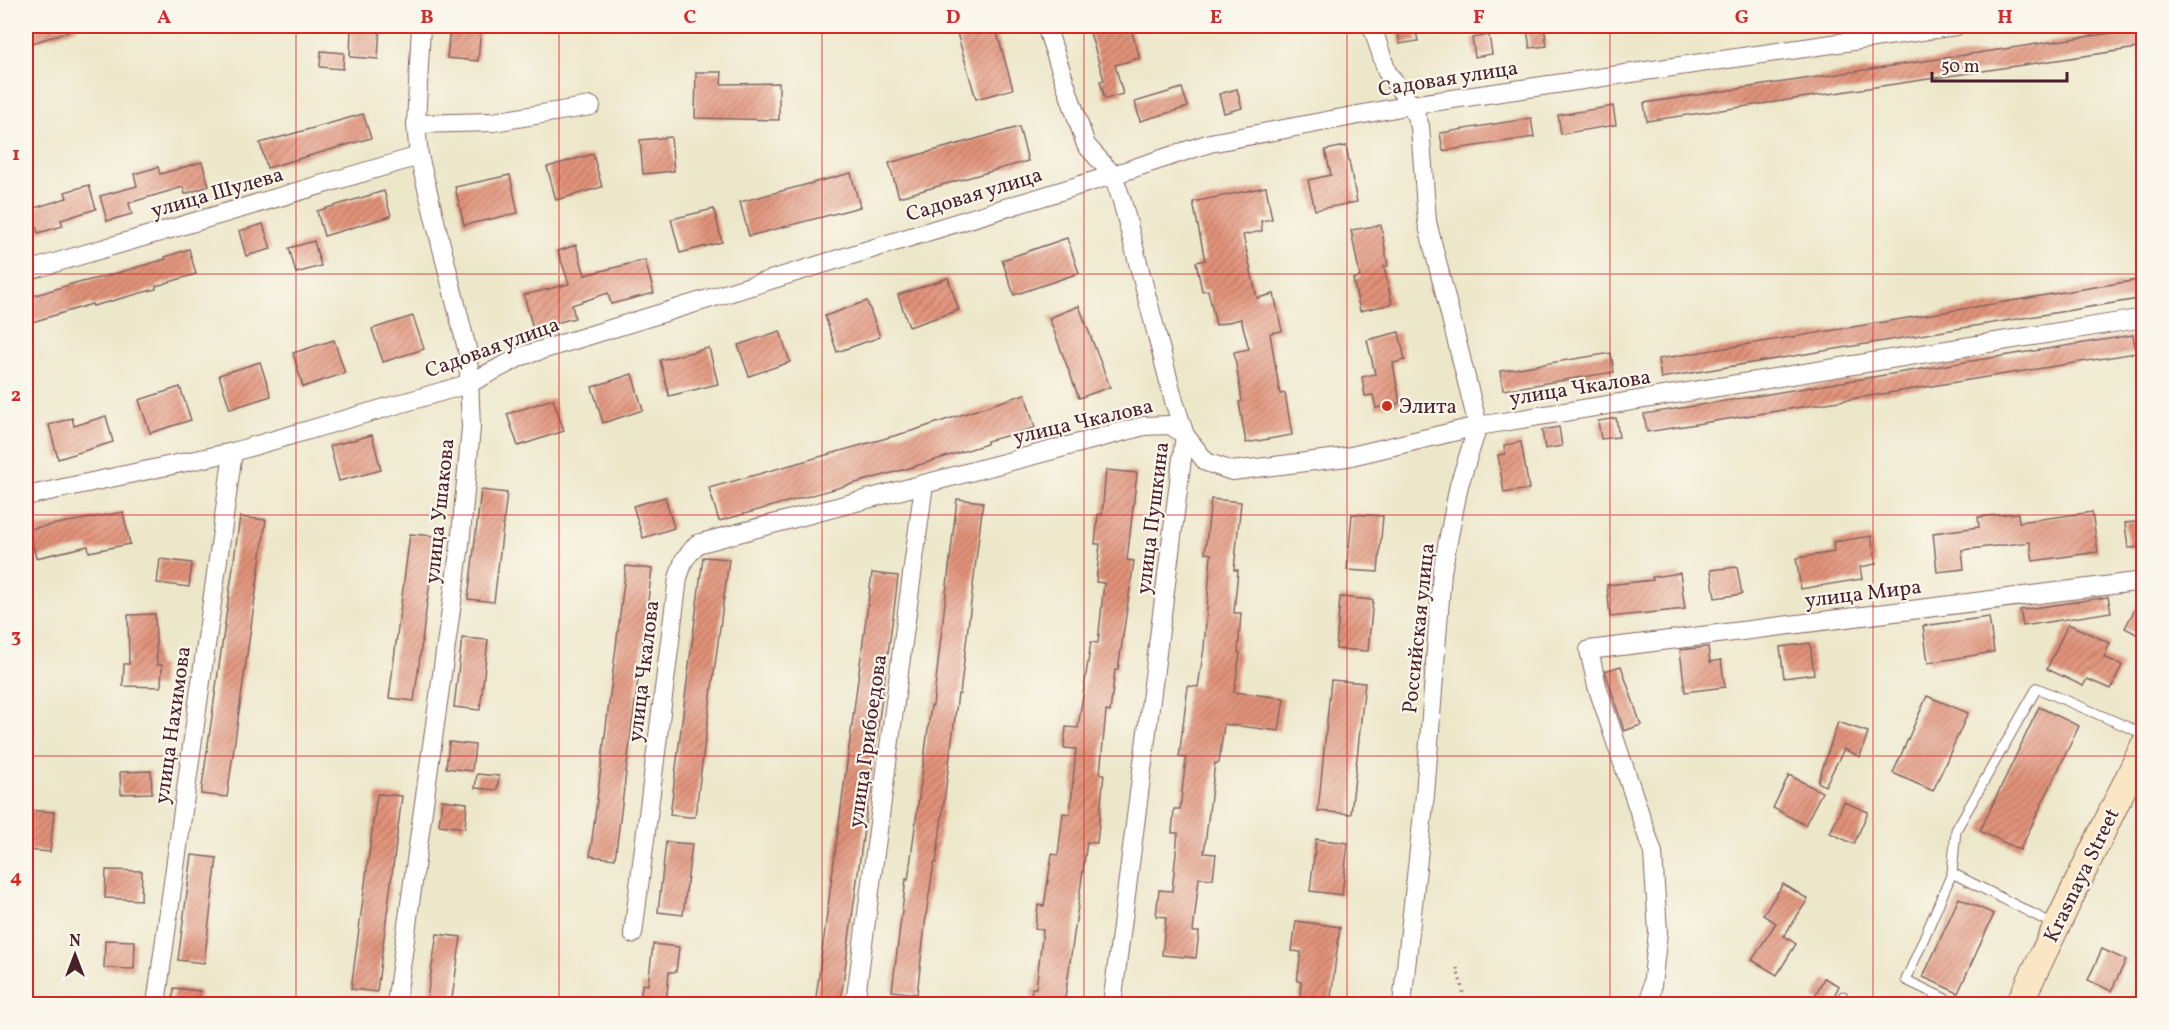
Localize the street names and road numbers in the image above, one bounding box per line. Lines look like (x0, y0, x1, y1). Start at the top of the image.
street label: Садовая улица (1376, 54, 1520, 105)
street label: улица Шулева (148, 161, 287, 226)
street label: Садовая улица (903, 161, 1046, 230)
street label: Садовая улица (421, 311, 564, 386)
street label: улица Чкалова (1507, 363, 1653, 414)
street label: улица Чкалова (1011, 392, 1156, 453)
street label: улица Ушакова (418, 437, 463, 585)
street label: улица Пушкина (1130, 440, 1177, 596)
street label: Российская улица (1396, 541, 1443, 715)
street label: улица Мира (1803, 573, 1923, 616)
street label: улица Чкалова (621, 599, 668, 744)
street label: улица Нахимова (148, 644, 199, 806)
street label: улица Грибоедова (842, 653, 895, 830)
street label: Krasnaya Street (2037, 804, 2127, 948)

